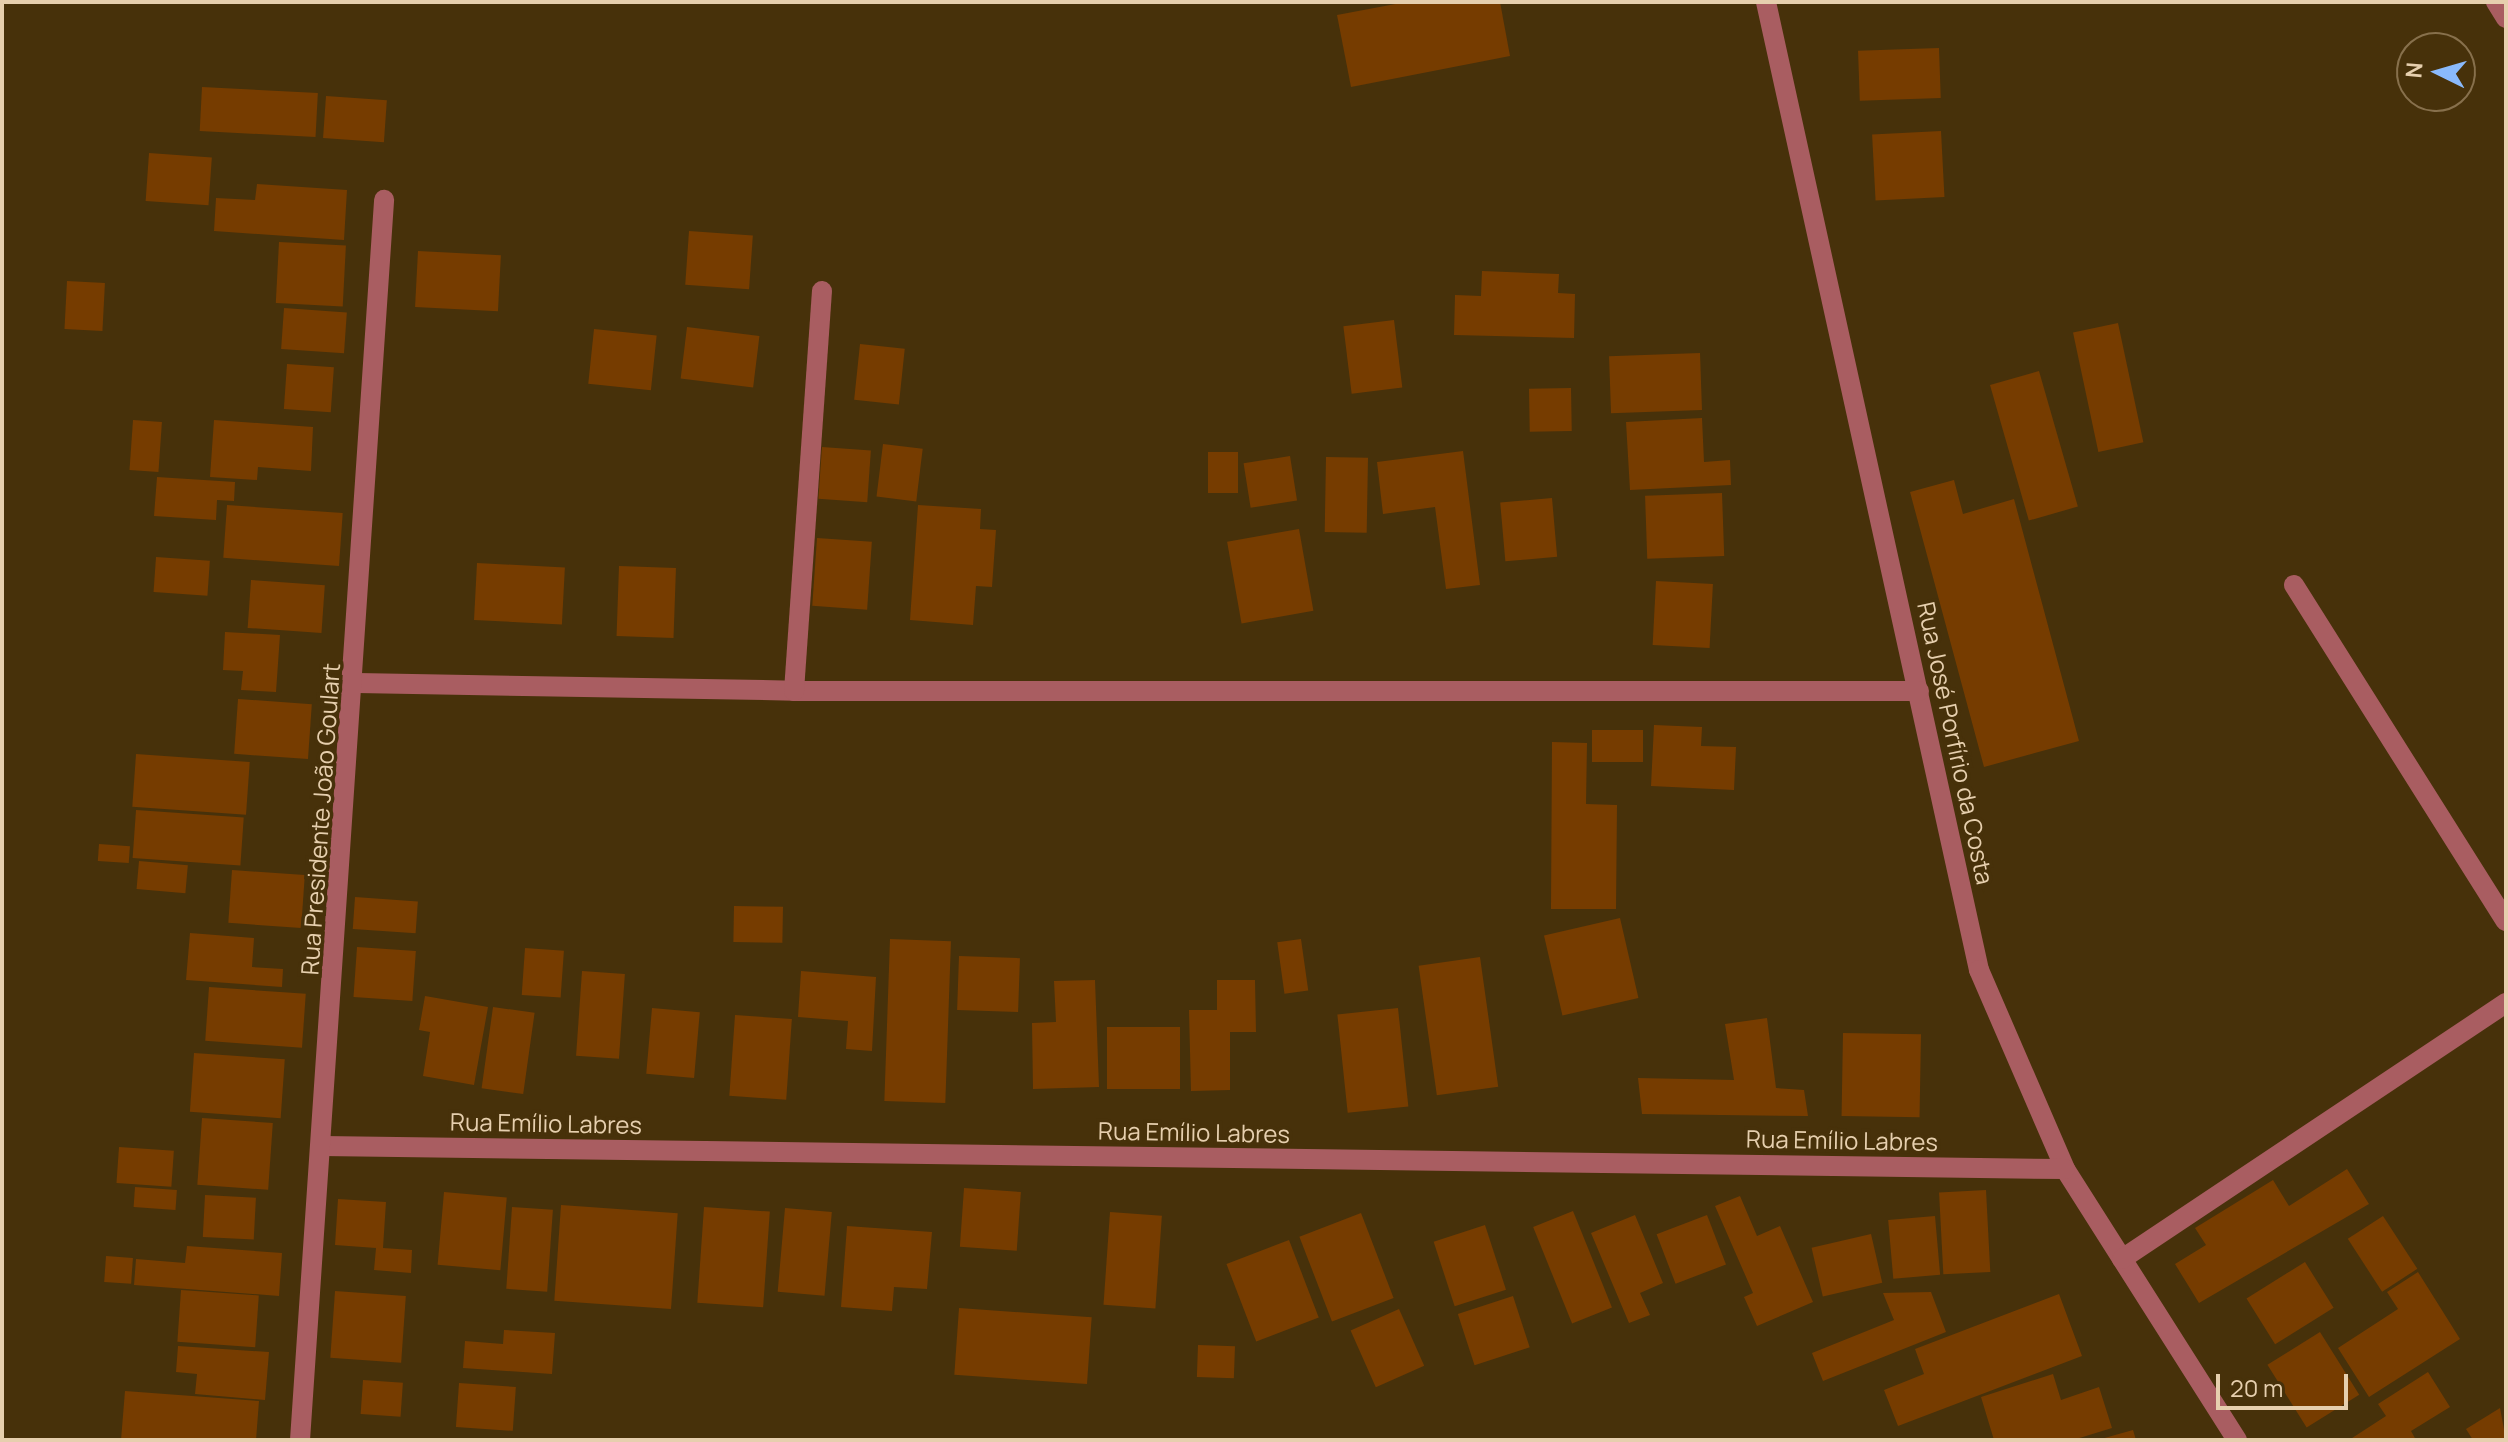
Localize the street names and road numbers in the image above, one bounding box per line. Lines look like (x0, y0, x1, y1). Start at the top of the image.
street label: Rua José Porfírio da Costa (1912, 599, 2000, 887)
street label: Rua Presidente João Goulart (295, 662, 345, 976)
street label: Rua Emílio Labres (450, 1107, 642, 1139)
street label: Rua Emílio Labres (1098, 1116, 1290, 1148)
street label: Rua Emílio Labres (1746, 1124, 1938, 1156)

